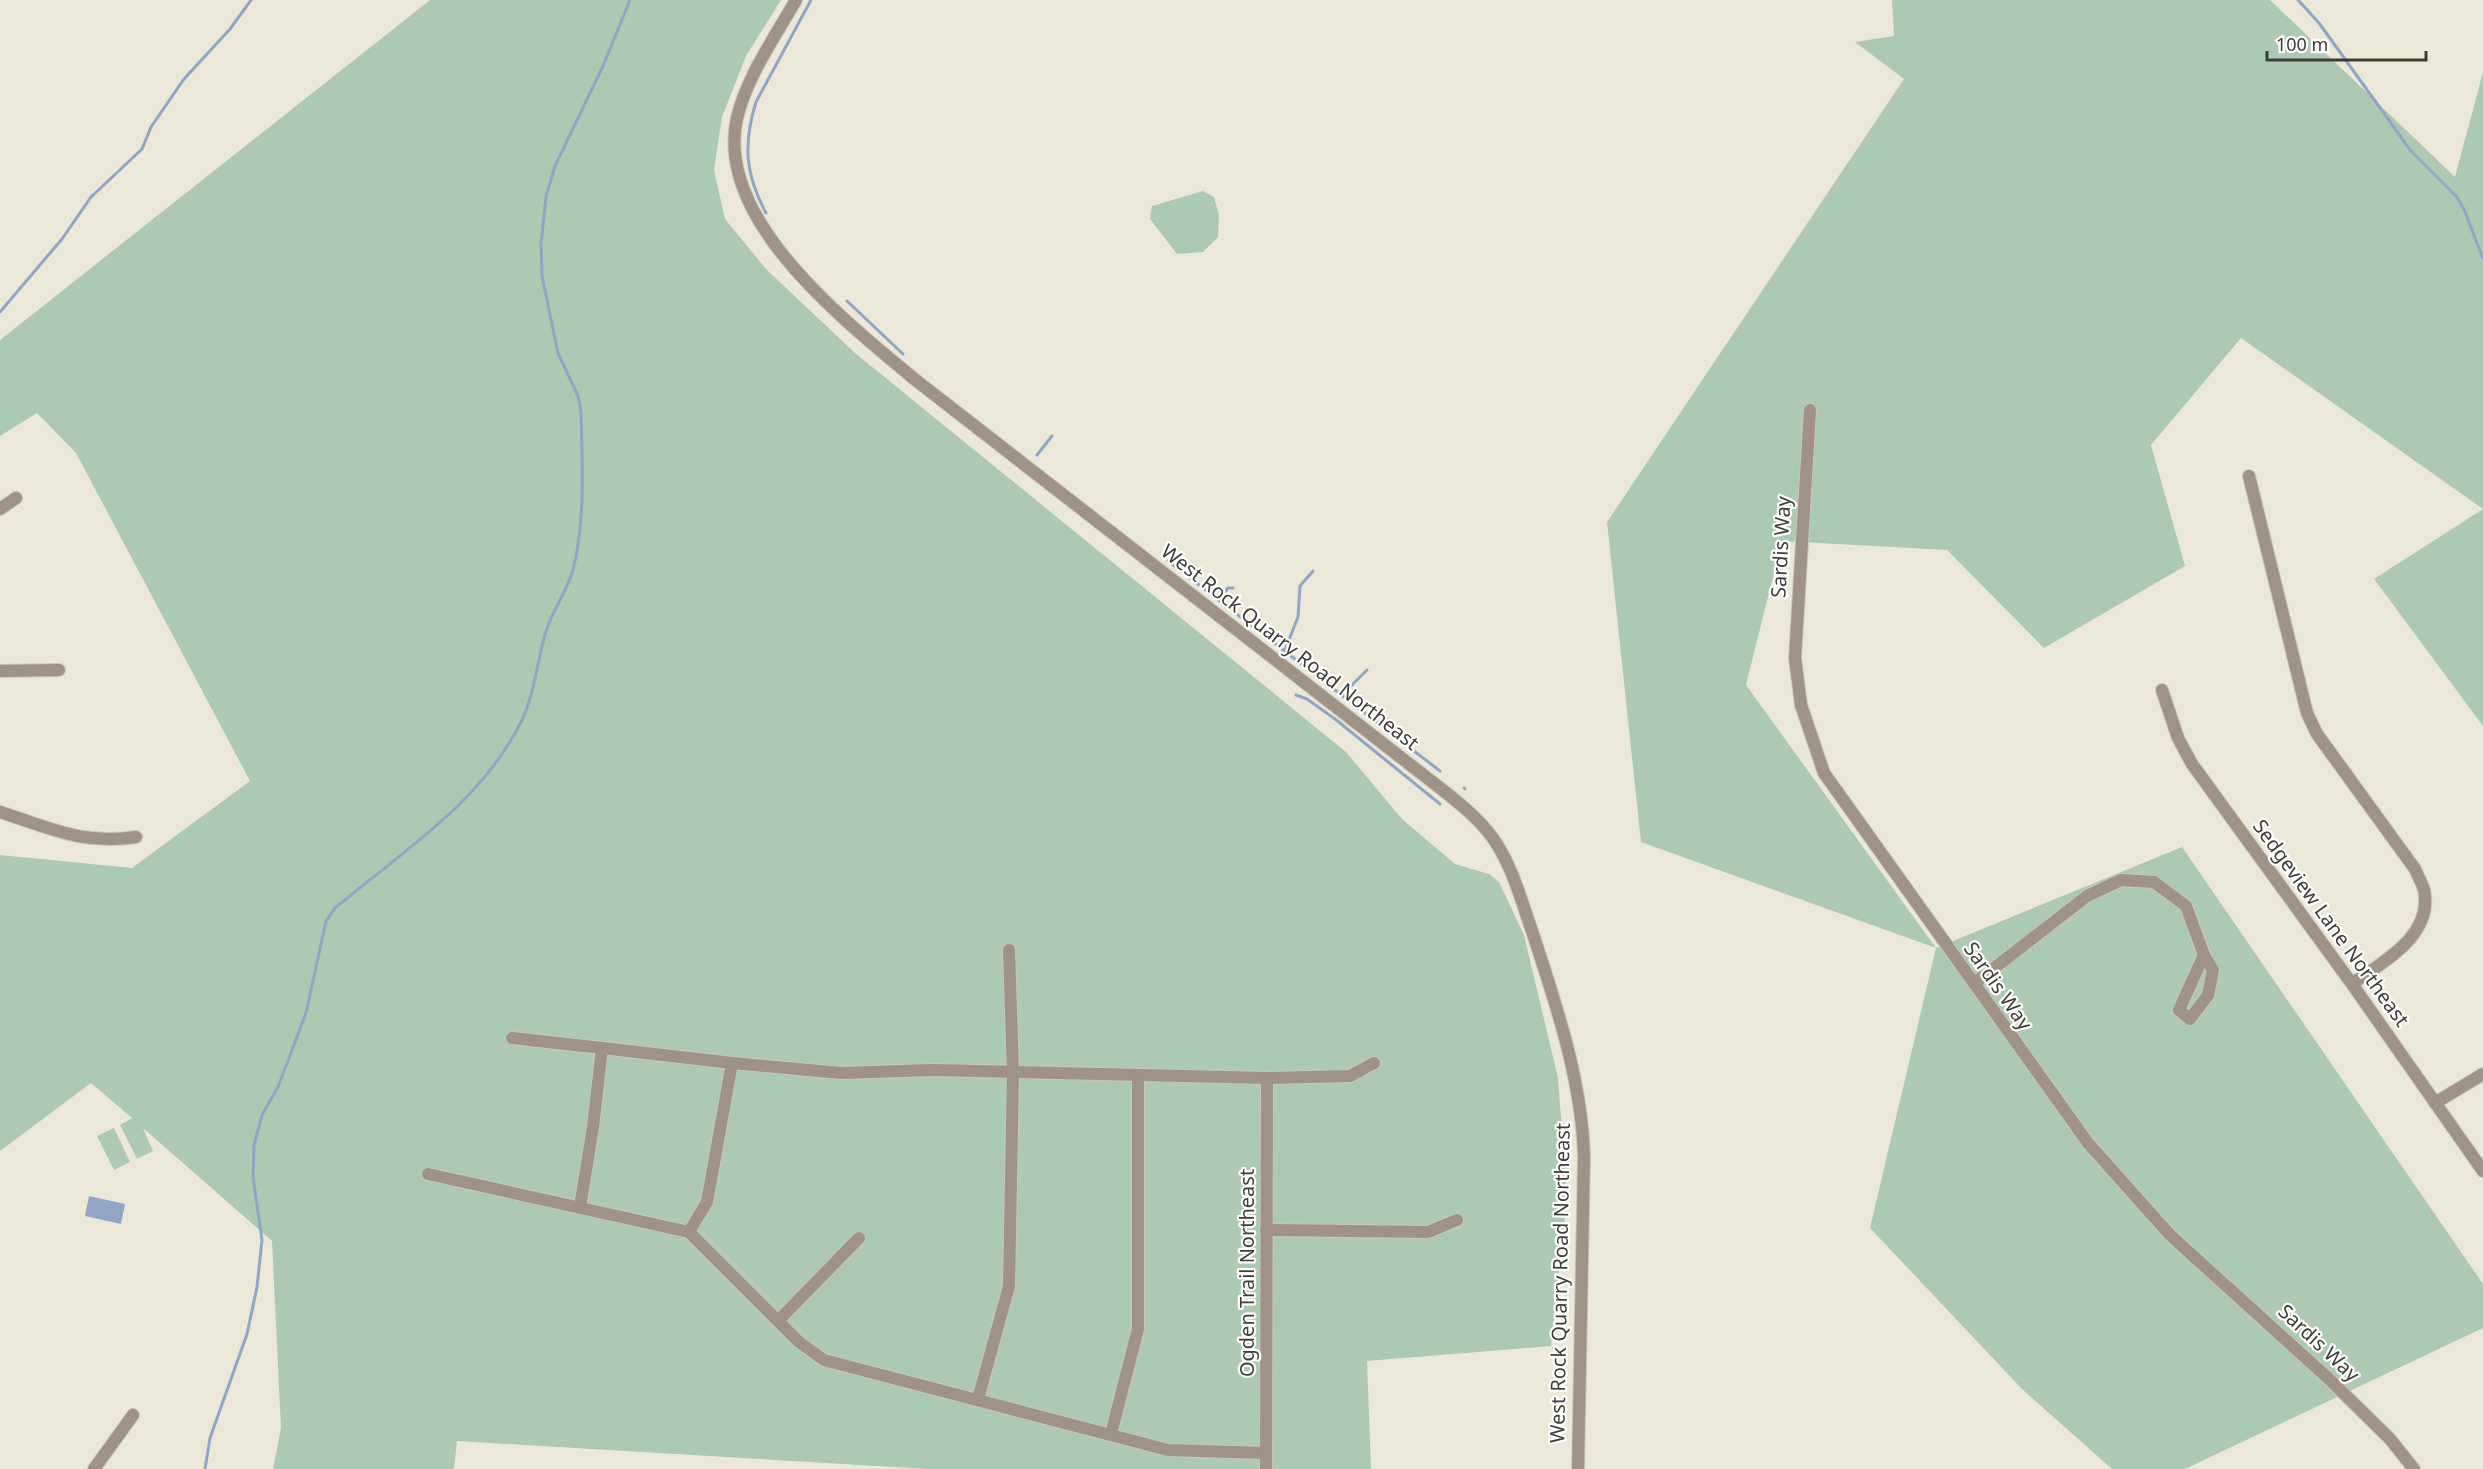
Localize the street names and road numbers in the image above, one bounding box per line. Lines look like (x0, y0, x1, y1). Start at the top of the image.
street label: Sardis Way (1764, 495, 1797, 599)
street label: West Rock Quarry Road Northeast (1156, 537, 1425, 756)
street label: Sedgeview Lane Northeast (2247, 814, 2416, 1032)
street label: Sardis Way (1958, 936, 2039, 1036)
street label: West Rock Quarry Road Northeast (1543, 1123, 1576, 1443)
street label: Ogden Trail Northeast (1233, 1169, 1260, 1377)
street label: Sardis Way (2273, 1298, 2366, 1388)

